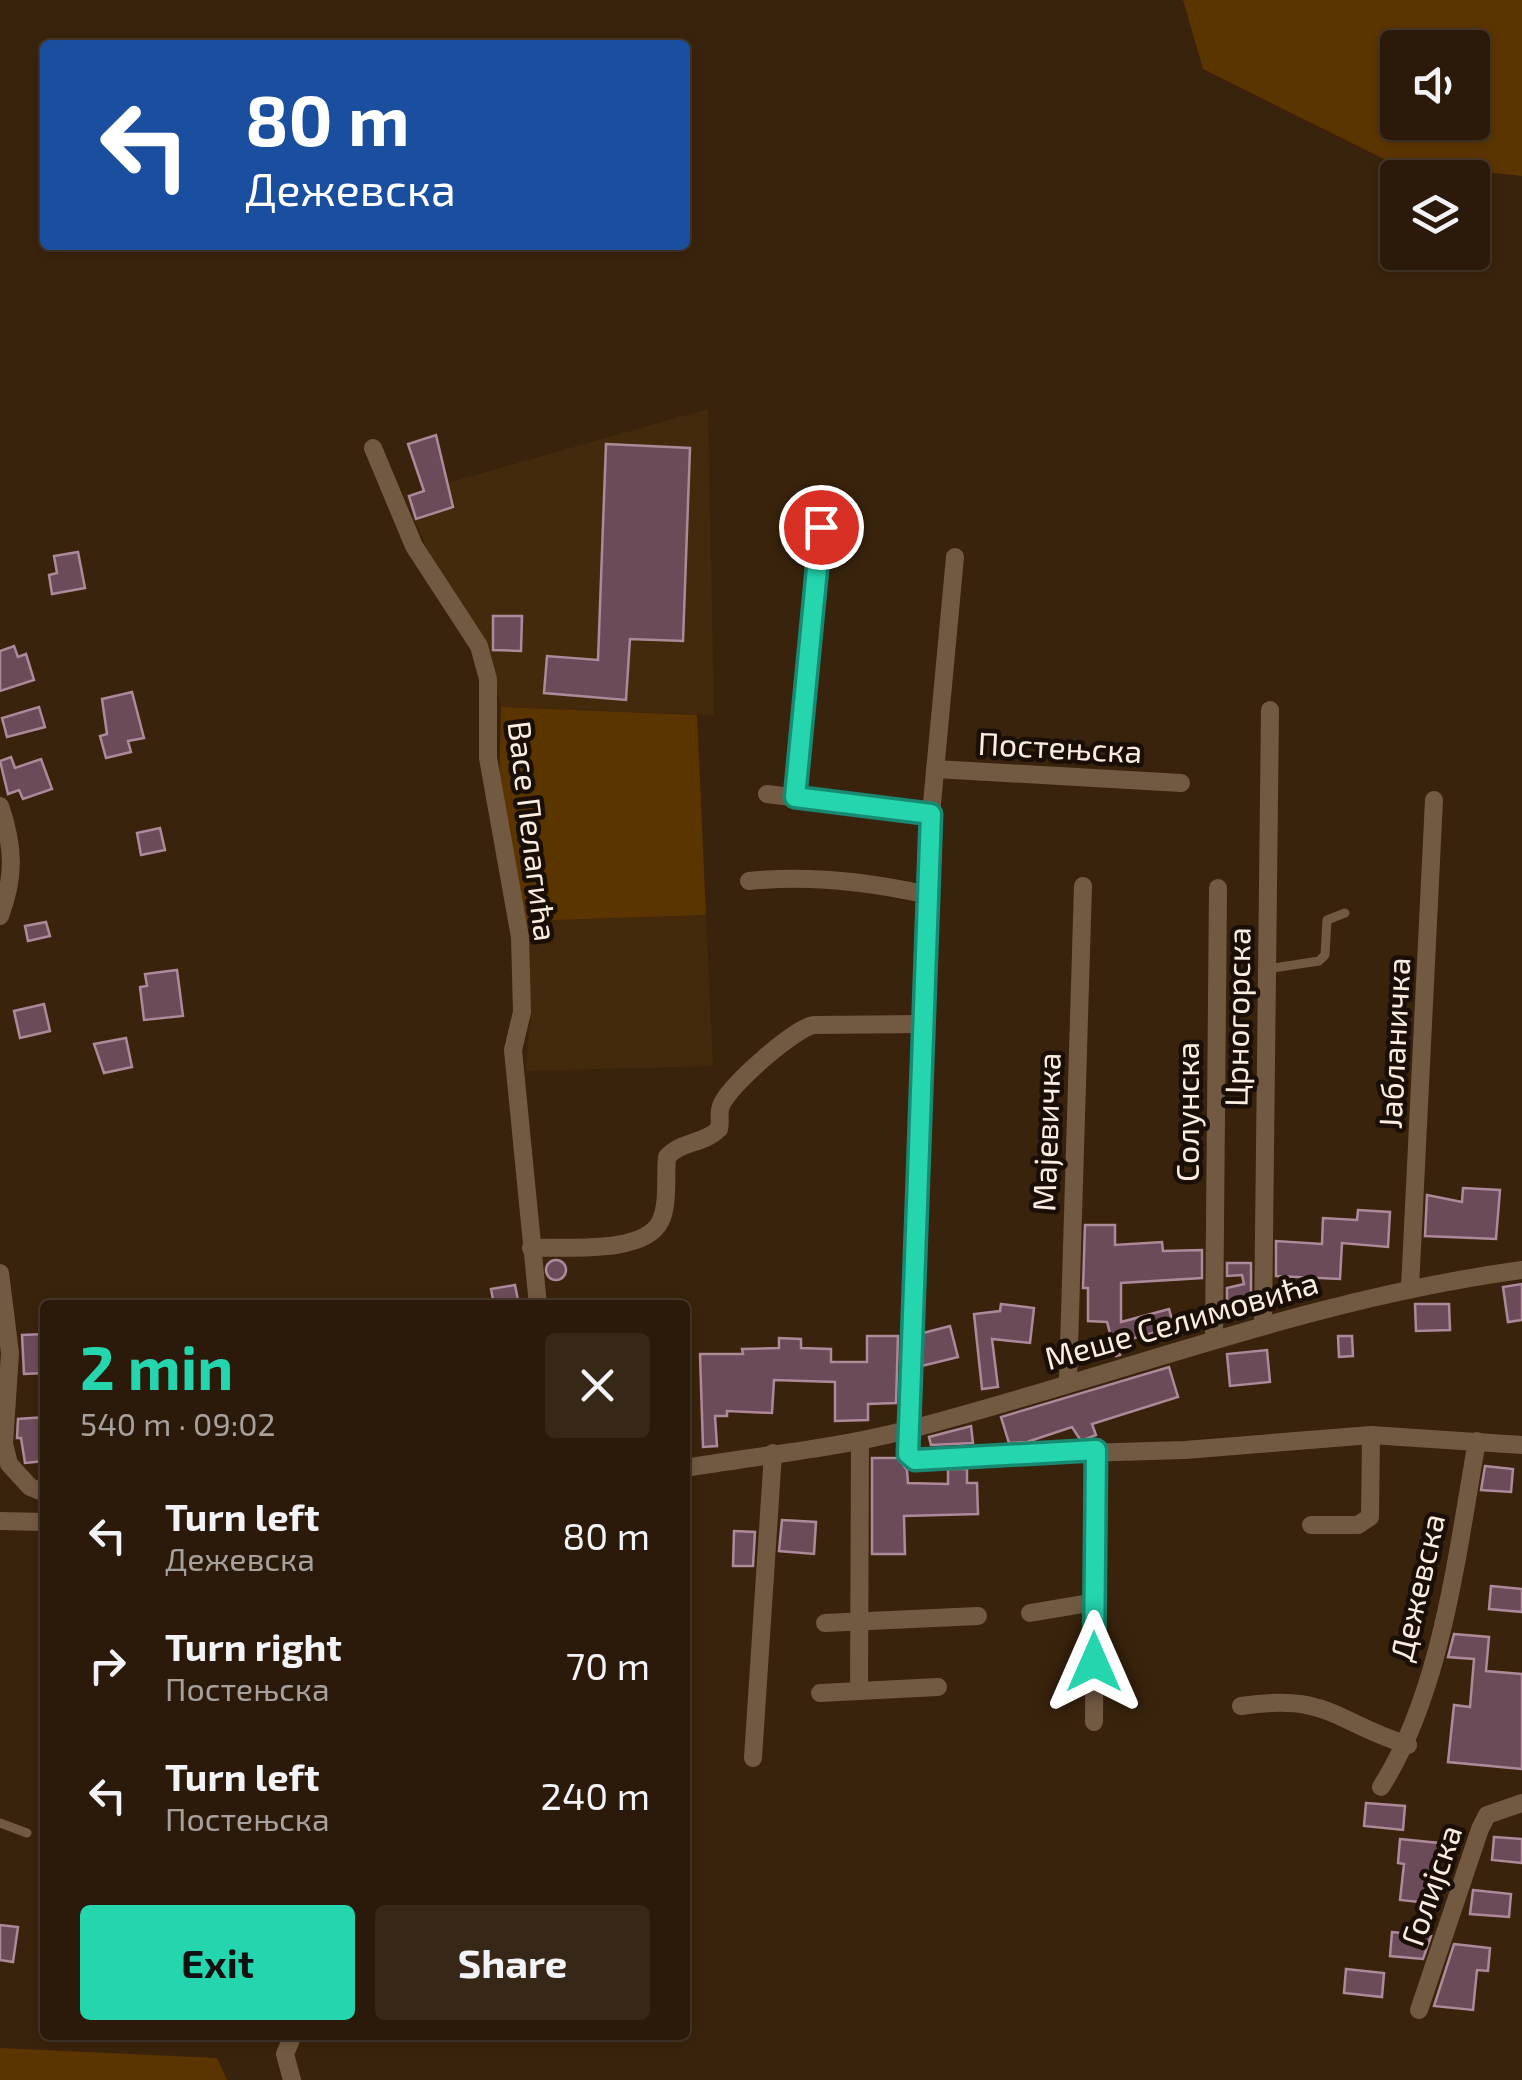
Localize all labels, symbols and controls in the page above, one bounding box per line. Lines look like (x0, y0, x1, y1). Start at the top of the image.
map controls (1380, 30, 1490, 270)
button: sound (1380, 30, 1490, 140)
text: 80 m (245, 76, 410, 160)
icon: left (80, 80, 210, 210)
button: layers (1380, 160, 1490, 270)
text: Дежевска (245, 161, 456, 215)
pin (779, 485, 864, 570)
icon: arrive (794, 500, 849, 555)
street label: Васе Пелагића (502, 719, 566, 943)
street label: Постењска (977, 723, 1143, 769)
street label: Црногорска (1215, 927, 1257, 1107)
street label: Јабланичка (1370, 956, 1416, 1130)
street label: Солунска (1167, 1042, 1206, 1182)
street label: Мајевичка (1023, 1052, 1068, 1212)
street label: Меше Селимовића (1040, 1262, 1322, 1376)
text: 2 min (80, 1330, 233, 1402)
button: close (545, 1333, 650, 1438)
text: 540 m · 09:02 (80, 1404, 276, 1442)
text: Turn left (165, 1493, 320, 1539)
icon: left (80, 1508, 135, 1563)
street label: Дежевска (1381, 1510, 1451, 1664)
text: 80 m (562, 1512, 650, 1558)
text: Дежевска (165, 1539, 315, 1577)
position arrow (1042, 1610, 1146, 1714)
text: Turn right (165, 1623, 342, 1669)
icon: right (80, 1638, 135, 1693)
text: 70 m (566, 1642, 650, 1688)
text: Постењска (165, 1669, 330, 1707)
text: Turn left (165, 1753, 320, 1799)
icon: left (80, 1768, 135, 1823)
text: 240 m (541, 1772, 650, 1818)
text: Постењска (165, 1799, 330, 1837)
street label: Голијска (1392, 1820, 1469, 1951)
button: Exit (80, 1905, 355, 2020)
button: Share (375, 1905, 650, 2020)

